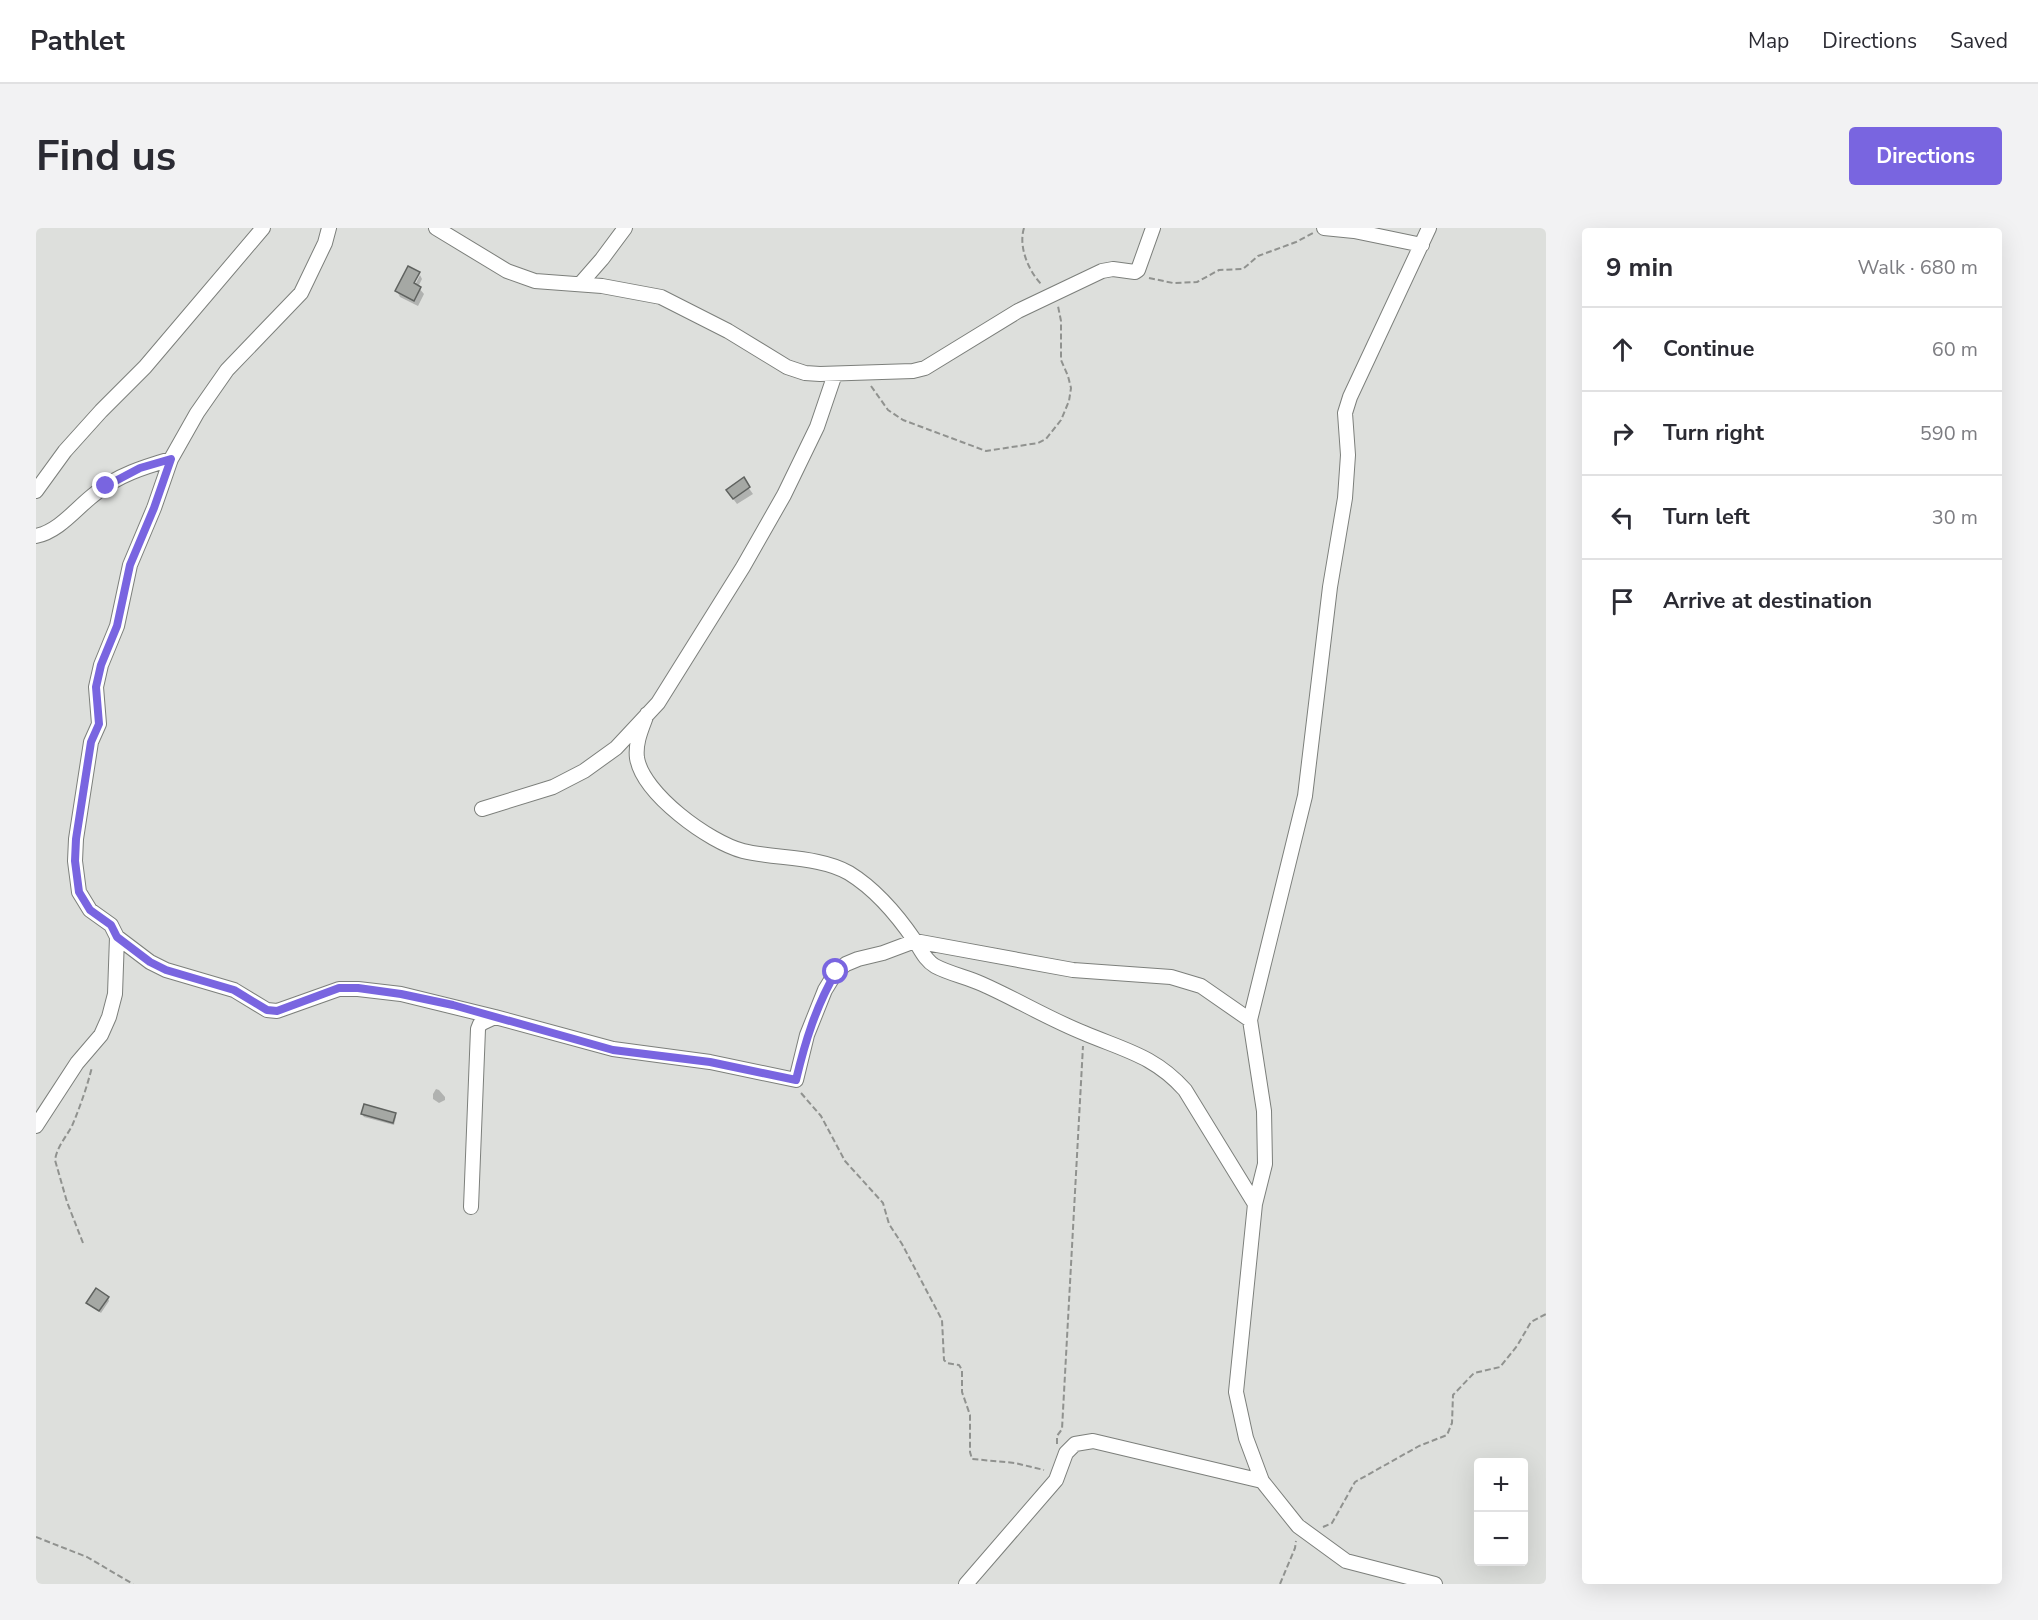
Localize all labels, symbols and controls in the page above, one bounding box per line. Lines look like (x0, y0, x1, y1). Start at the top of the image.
text: Pathlet (30, 22, 125, 60)
text: Map (1748, 27, 1789, 55)
text: Directions (1822, 27, 1917, 55)
text: Saved (1950, 27, 2008, 55)
button: Directions (1849, 127, 2002, 185)
text: Find us (36, 128, 176, 185)
text: 9 min (1606, 250, 1673, 285)
text: Walk · 680 m (1858, 254, 1978, 281)
icon: ahead (1606, 333, 1639, 366)
text: Continue (1663, 334, 1754, 364)
text: 60 m (1932, 336, 1978, 363)
icon: right (1606, 417, 1639, 450)
text: Turn right (1663, 418, 1764, 448)
text: 590 m (1920, 420, 1978, 447)
route end (92, 472, 118, 498)
icon: left (1606, 501, 1639, 534)
text: Turn left (1663, 502, 1750, 532)
text: 30 m (1932, 504, 1978, 531)
icon: arrive (1606, 585, 1639, 618)
text: Arrive at destination (1663, 586, 1872, 616)
route start (822, 958, 848, 984)
map controls (1474, 1458, 1528, 1566)
button: + (1474, 1458, 1528, 1512)
button: − (1474, 1512, 1528, 1566)

